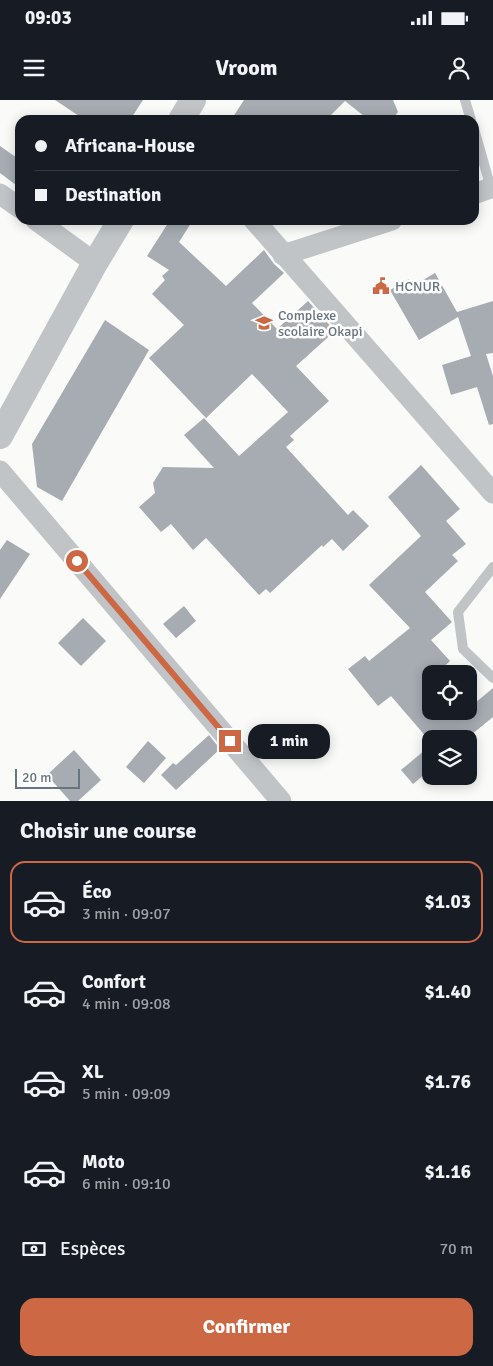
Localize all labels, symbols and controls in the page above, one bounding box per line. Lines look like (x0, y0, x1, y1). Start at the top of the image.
text: 09:03 (25, 6, 72, 30)
icon: menu (20, 54, 48, 82)
text: Vroom (216, 54, 278, 81)
icon: person (445, 54, 473, 82)
text: Africana-House (65, 134, 195, 158)
text: Destination (65, 183, 161, 207)
public building icon: HCNUR (371, 276, 391, 296)
place label: HCNUR (395, 278, 440, 295)
place label: Complexe scolaire Okapi (278, 307, 363, 340)
school or university icon: Complexe scolaire Okapi (254, 313, 274, 333)
route start (66, 550, 88, 572)
map controls (422, 665, 477, 785)
button: locate (422, 665, 477, 720)
callout: 1 min (248, 724, 330, 758)
route end (219, 730, 241, 752)
button: layers (422, 730, 477, 785)
text: 1 min (270, 731, 308, 751)
scale bar (15, 766, 80, 789)
text: 20 m (22, 769, 51, 786)
text: Choisir une course (20, 817, 196, 844)
icon: car (22, 880, 67, 925)
text: Éco (82, 880, 112, 904)
text: $1.03 (425, 890, 471, 914)
text: 3 min · 09:07 (82, 904, 171, 924)
icon: car (22, 970, 67, 1015)
text: Confort (82, 970, 146, 994)
text: $1.40 (425, 980, 471, 1004)
text: 4 min · 09:08 (82, 994, 171, 1014)
icon: car (22, 1060, 67, 1105)
text: XL (82, 1060, 104, 1084)
text: $1.76 (425, 1070, 471, 1094)
text: 5 min · 09:09 (82, 1084, 171, 1104)
icon: car (22, 1150, 67, 1195)
text: Moto (82, 1150, 125, 1174)
text: $1.16 (425, 1160, 471, 1184)
text: 6 min · 09:10 (82, 1174, 171, 1194)
icon: cash (20, 1235, 48, 1263)
text: Espèces (60, 1237, 125, 1261)
text: 70 m (439, 1239, 473, 1259)
button: Confirmer (20, 1298, 473, 1356)

